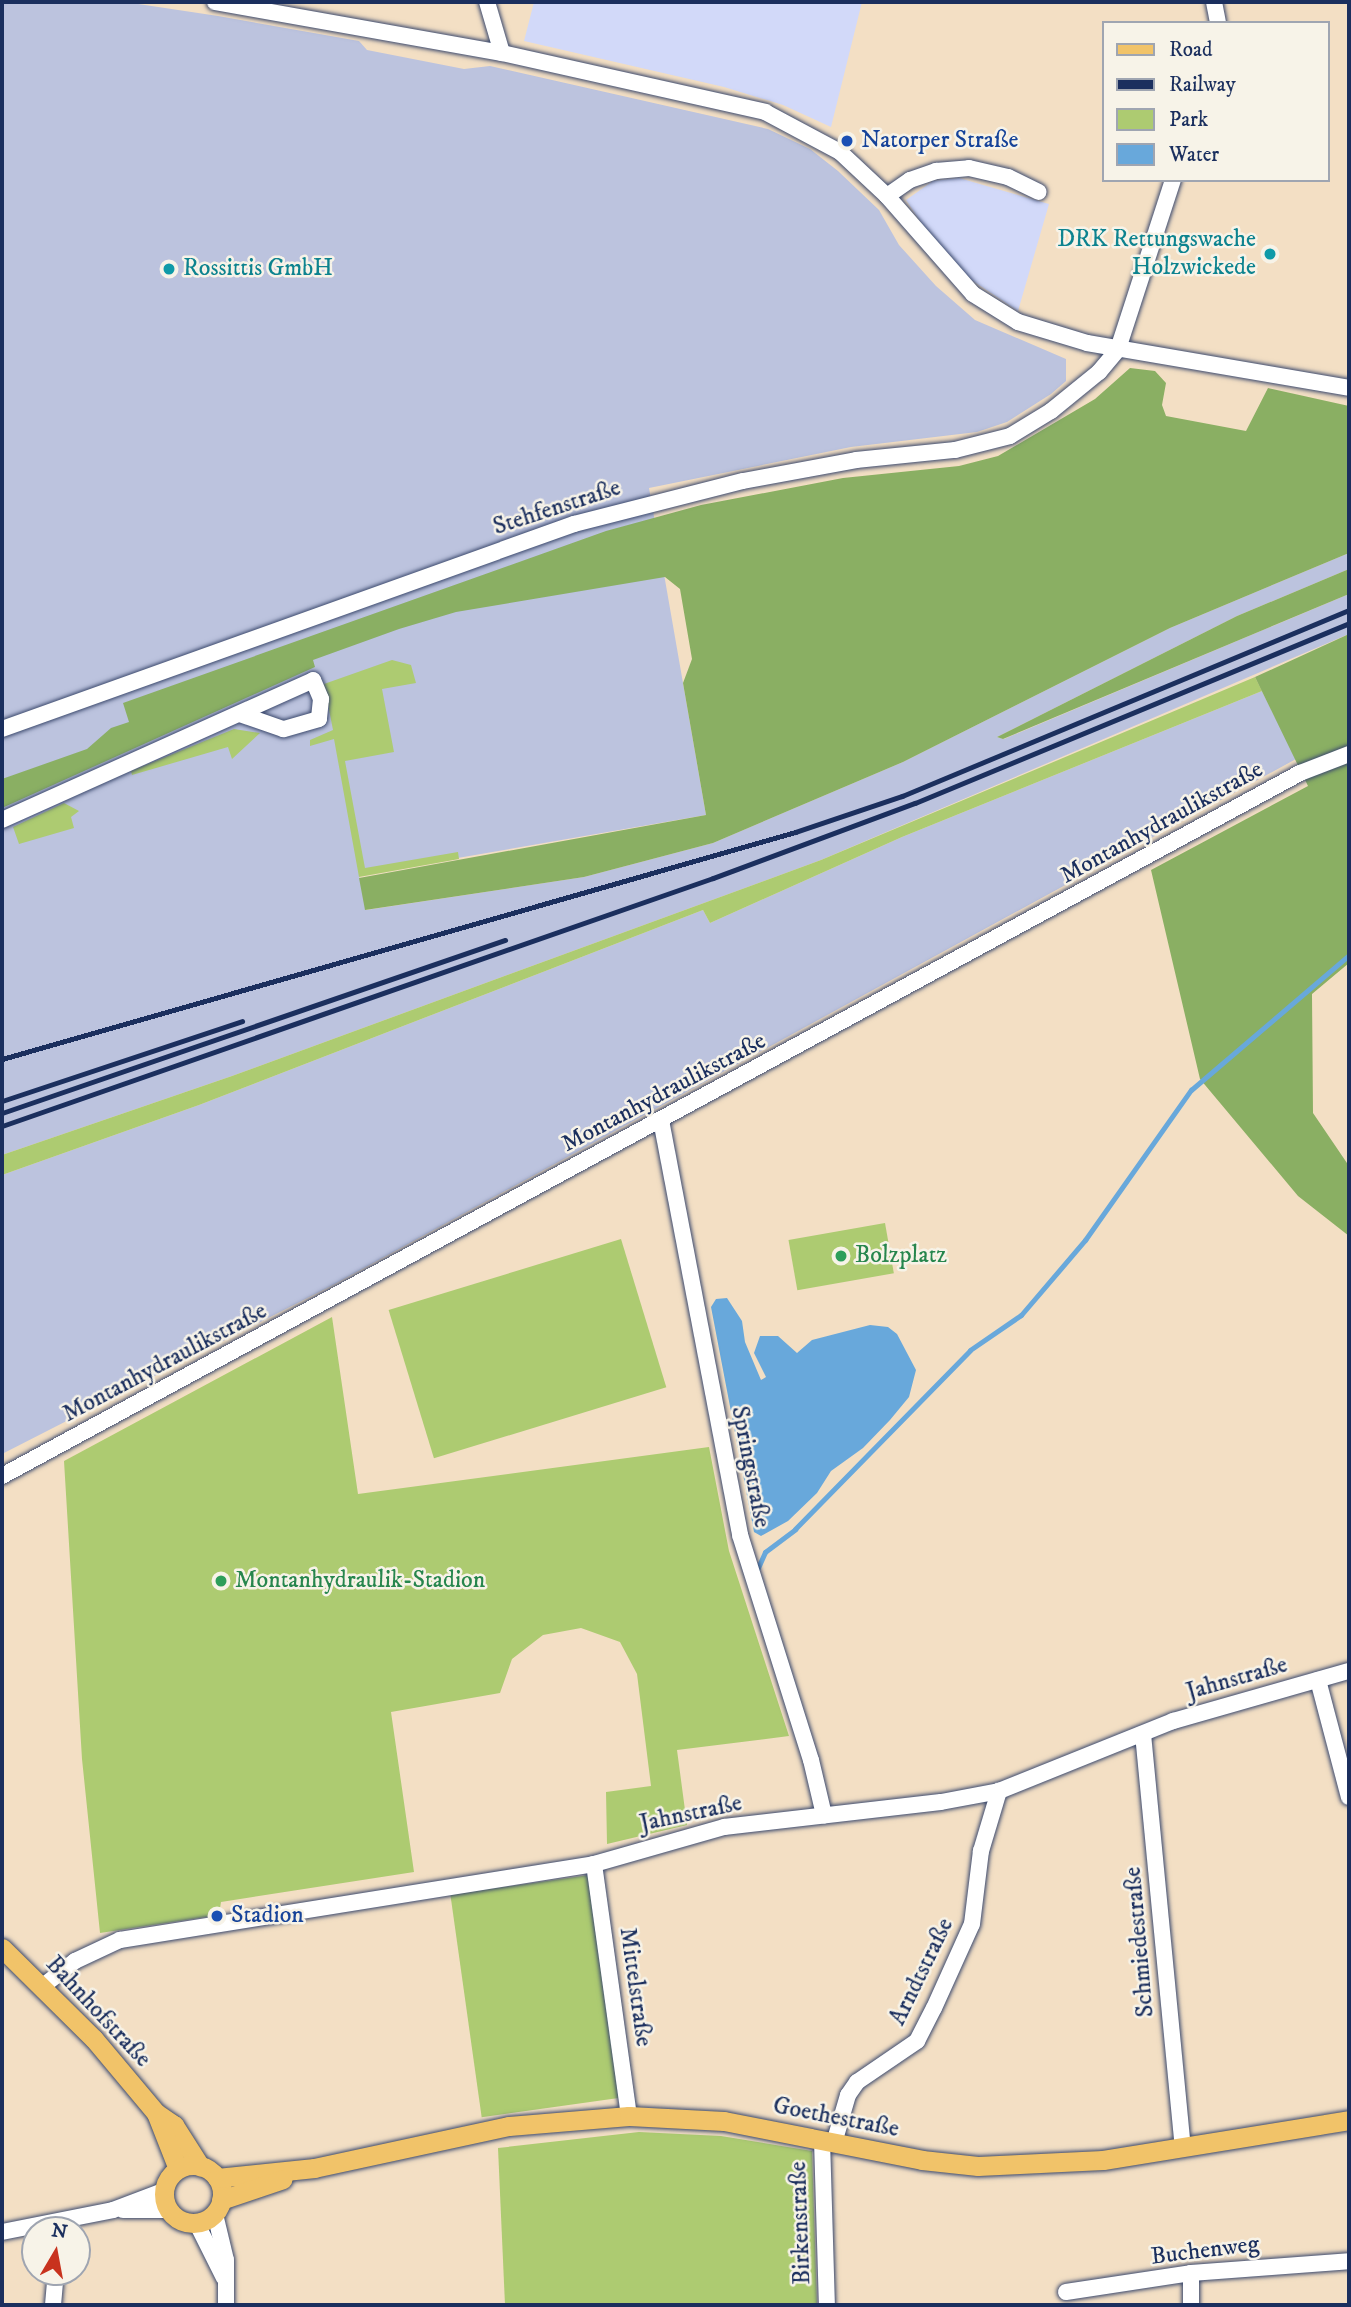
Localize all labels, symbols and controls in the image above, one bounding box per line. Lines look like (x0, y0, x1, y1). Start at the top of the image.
legend (1102, 21, 1330, 182)
text: Road (1169, 37, 1213, 63)
text: Railway (1169, 72, 1236, 98)
text: Park (1169, 107, 1208, 133)
place label: Natorper Straße (861, 127, 1018, 155)
marker: Natorper Straße (839, 133, 855, 149)
text: Water (1169, 142, 1219, 168)
place label: DRK Rettungswache Holzwickede (1057, 226, 1256, 282)
marker: DRK Rettungswache Holzwickede (1262, 246, 1278, 262)
place label: Rossittis GmbH (183, 255, 333, 283)
marker: Rossittis GmbH (161, 261, 177, 277)
street label: Stehfenstraße (490, 474, 624, 542)
street label: Montanhydraulikstraße (1056, 755, 1268, 891)
street label: Montanhydraulikstraße (557, 1027, 771, 1159)
place label: Bolzplatz (855, 1242, 947, 1270)
marker: Bolzplatz (833, 1248, 849, 1264)
street label: Montanhydraulikstraße (58, 1297, 272, 1429)
street label: Springstraße (724, 1404, 776, 1530)
place label: Montanhydraulik-Stadion (235, 1567, 485, 1595)
marker: Montanhydraulik-Stadion (213, 1573, 229, 1589)
street label: Jahnstraße (1183, 1651, 1291, 1707)
street label: Jahnstraße (637, 1789, 745, 1839)
street label: Schmiedestraße (1119, 1866, 1161, 2018)
place label: Stadion (231, 1902, 304, 1930)
marker: Stadion (209, 1908, 225, 1924)
street label: Arndtstraße (884, 1914, 960, 2030)
street label: Mittelstraße (612, 1926, 658, 2048)
street label: Bahnhofstraße (39, 1950, 157, 2074)
street label: Goethestraße (771, 2092, 901, 2144)
street label: Birkenstraße (784, 2161, 818, 2285)
north arrow (21, 2216, 91, 2286)
text: N (50, 2219, 69, 2244)
street label: Buchenweg (1149, 2230, 1261, 2272)

